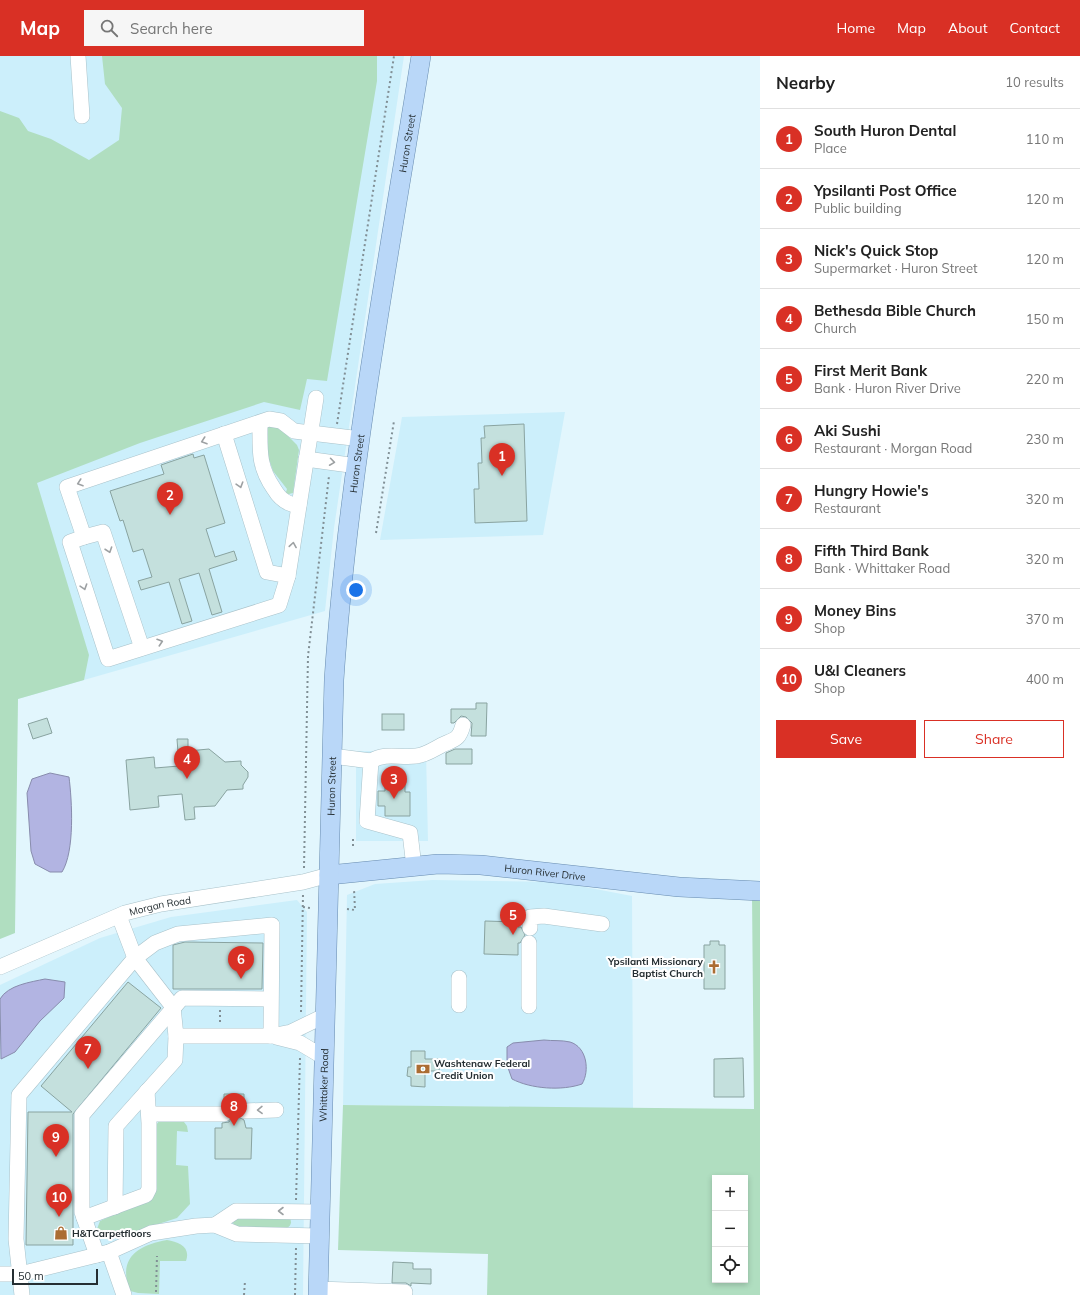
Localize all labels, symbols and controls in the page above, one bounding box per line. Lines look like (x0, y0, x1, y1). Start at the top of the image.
search box (84, 10, 364, 46)
text: Map (20, 16, 60, 40)
icon: search (98, 17, 120, 39)
text: Search here (130, 19, 213, 38)
text: Home (836, 19, 875, 37)
text: Map (897, 19, 926, 37)
text: About (948, 19, 988, 37)
text: Contact (1010, 19, 1060, 37)
text: Nearby (776, 72, 835, 93)
text: 10 results (1005, 74, 1064, 90)
street label: Huron Street (396, 113, 418, 173)
text: South Huron Dental (814, 121, 956, 140)
text: 1 (785, 131, 793, 147)
text: 110 m (1026, 131, 1064, 147)
text: Place (814, 140, 847, 156)
text: Ypsilanti Post Office (814, 181, 957, 200)
text: 2 (785, 191, 793, 207)
text: 120 m (1026, 191, 1064, 207)
text: Public building (814, 200, 902, 216)
text: Nick's Quick Stop (814, 241, 938, 260)
text: 3 (785, 251, 793, 267)
text: 120 m (1026, 251, 1064, 267)
text: Supermarket · Huron Street (814, 260, 978, 276)
text: Bethesda Bible Church (814, 301, 976, 320)
text: 4 (785, 311, 793, 327)
text: 150 m (1026, 311, 1064, 327)
text: Church (814, 320, 857, 336)
text: First Merit Bank (814, 361, 927, 380)
text: 5 (785, 371, 793, 387)
text: 220 m (1026, 371, 1064, 387)
text: Bank · Huron River Drive (814, 380, 961, 396)
text: Aki Sushi (814, 421, 881, 440)
text: 6 (785, 431, 793, 447)
text: 230 m (1026, 431, 1064, 447)
street label: Huron Street (346, 433, 367, 493)
one-way arrow (200, 437, 207, 445)
text: Restaurant · Morgan Road (814, 440, 972, 456)
pin: 1 (489, 443, 515, 476)
one-way arrow (329, 457, 335, 466)
one-way arrow (77, 478, 84, 486)
one-way arrow (235, 481, 244, 488)
text: Hungry Howie's (814, 481, 928, 500)
pin: 2 (157, 482, 183, 515)
text: 7 (785, 491, 793, 507)
text: 320 m (1026, 491, 1064, 507)
text: Restaurant (814, 500, 881, 516)
text: Fifth Third Bank (814, 541, 929, 560)
one-way arrow (288, 542, 297, 548)
one-way arrow (104, 546, 113, 553)
text: 8 (785, 551, 793, 567)
text: 320 m (1026, 551, 1064, 567)
text: Bank · Whittaker Road (814, 560, 950, 576)
your location (346, 580, 366, 600)
one-way arrow (80, 584, 88, 591)
text: Money Bins (814, 601, 896, 620)
text: 9 (785, 611, 793, 627)
text: 370 m (1026, 611, 1064, 627)
text: Shop (814, 620, 845, 636)
one-way arrow (157, 638, 164, 647)
text: U&I Cleaners (814, 661, 906, 680)
text: 10 (781, 671, 797, 687)
text: 400 m (1026, 671, 1064, 687)
text: Shop (814, 680, 845, 696)
button: Save (776, 720, 916, 758)
button: Share (924, 720, 1064, 758)
pin: 4 (174, 746, 200, 779)
street label: Huron Street (324, 756, 339, 816)
pin: 3 (381, 766, 407, 799)
street label: Huron River Drive (504, 861, 586, 883)
street label: Morgan Road (128, 893, 192, 918)
pin: 5 (500, 902, 526, 935)
pin: 6 (228, 946, 254, 979)
place label: Ypsilanti Missionary Baptist Church (607, 955, 704, 980)
church icon: Ypsilanti Missionary Baptist Church (706, 959, 722, 975)
pin: 7 (75, 1036, 101, 1069)
street label: Whittaker Road (316, 1048, 331, 1122)
place label: Washtenaw Federal Credit Union (434, 1057, 530, 1082)
bank icon: Washtenaw Federal Credit Union (415, 1061, 431, 1077)
pin: 8 (221, 1093, 247, 1126)
one-way arrow (257, 1106, 263, 1114)
pin: 9 (43, 1124, 69, 1157)
map controls (712, 1175, 748, 1283)
button: + (712, 1175, 748, 1211)
pin: 10 (46, 1184, 72, 1217)
one-way arrow (278, 1207, 284, 1215)
button: − (712, 1211, 748, 1247)
shop icon: H&TCarpetfloors (53, 1225, 69, 1241)
place label: H&TCarpetfloors (72, 1227, 151, 1240)
button: locate (712, 1247, 748, 1283)
scale bar (12, 1267, 98, 1286)
text: 50 m (18, 1269, 44, 1283)

